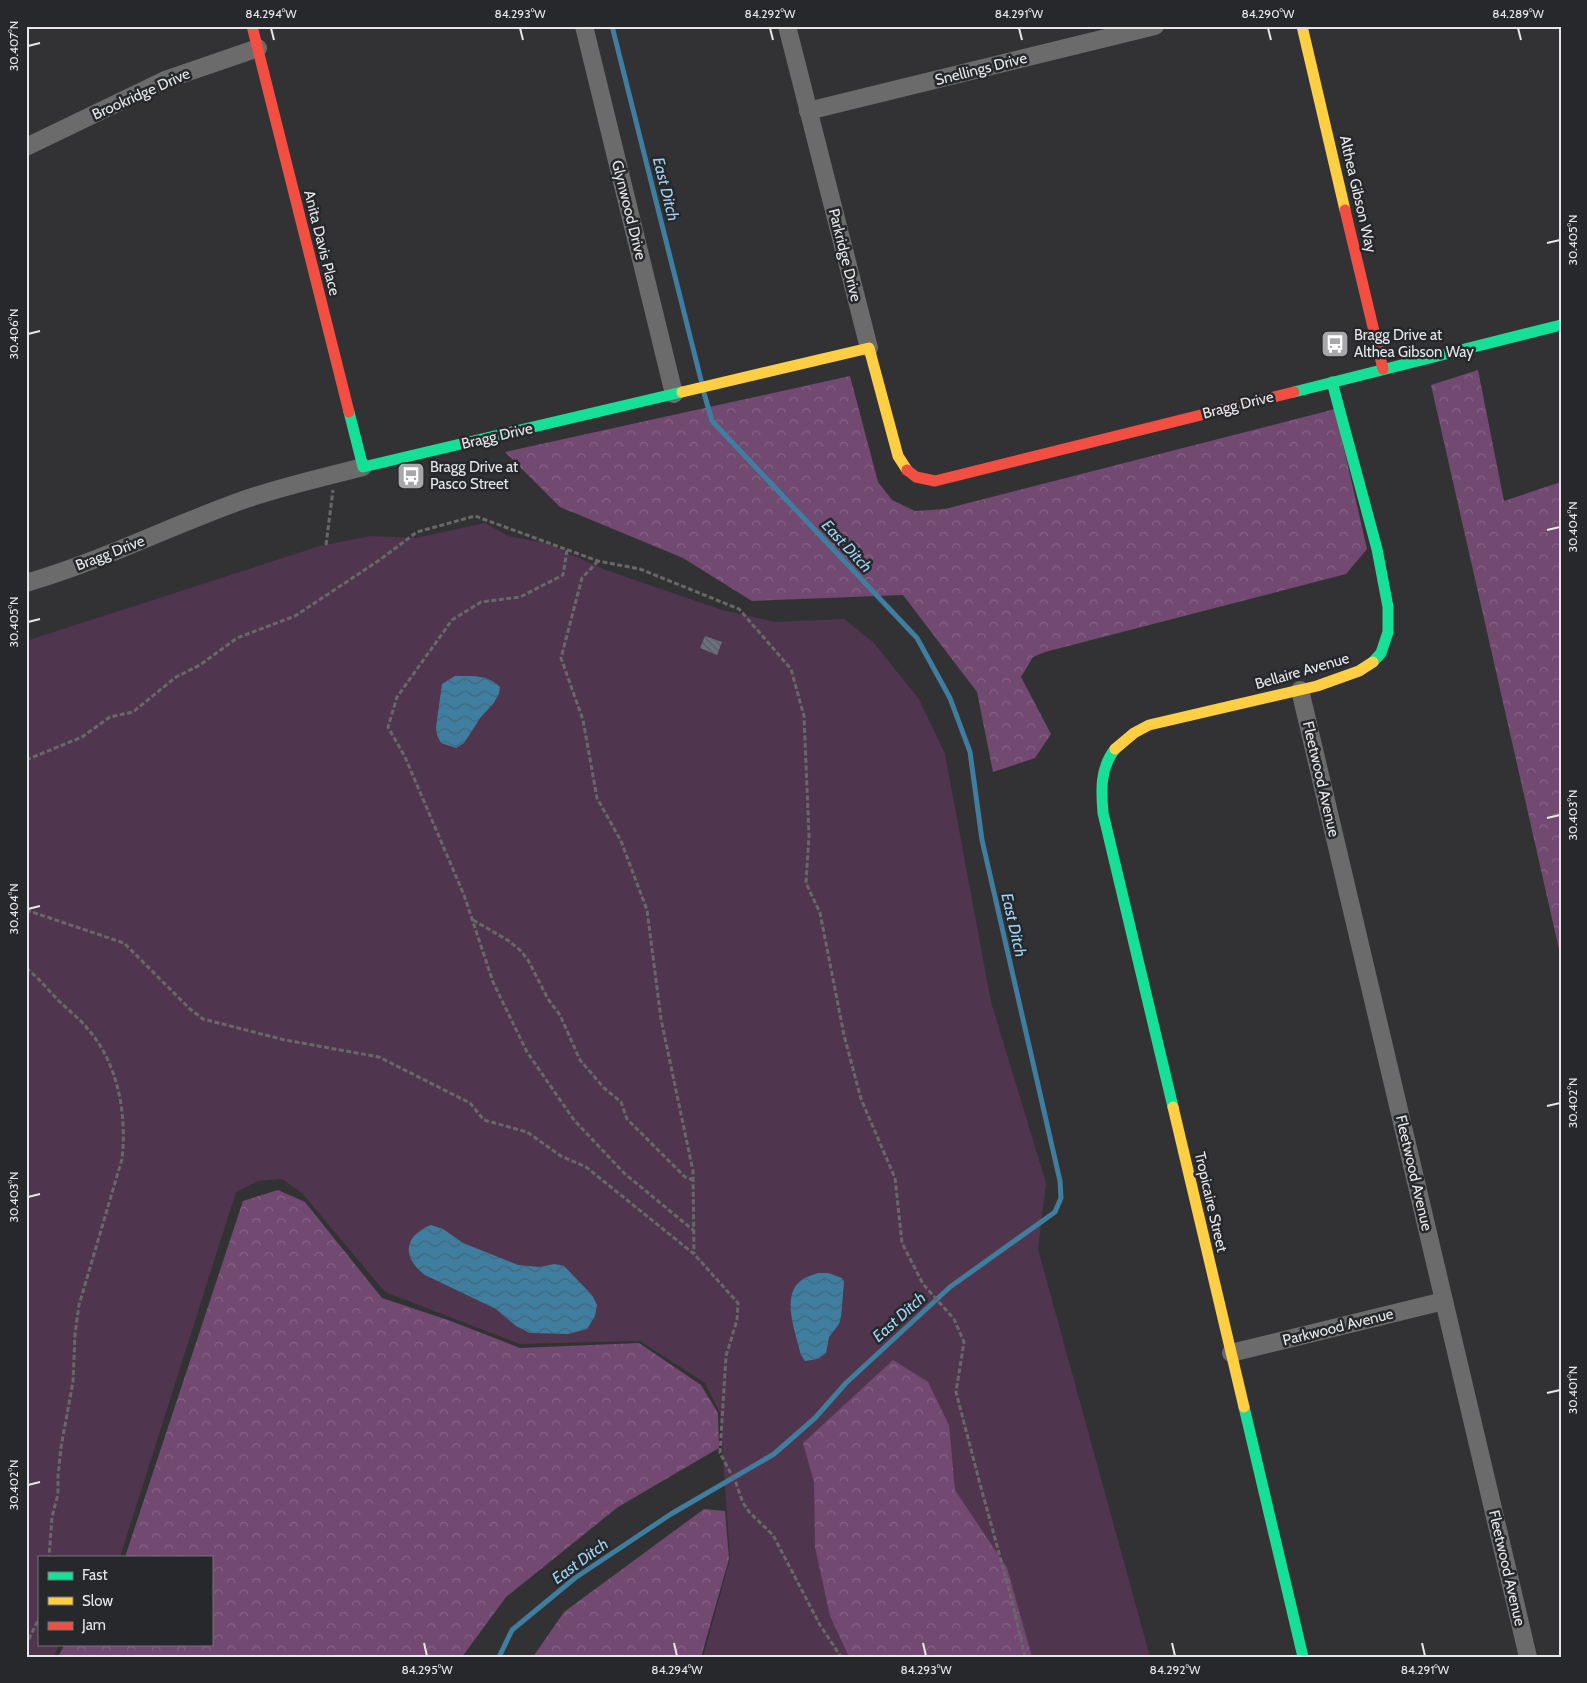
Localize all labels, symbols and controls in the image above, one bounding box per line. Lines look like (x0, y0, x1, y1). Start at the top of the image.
text: 84.294°W (245, 6, 297, 21)
text: 84.293°W (495, 6, 546, 21)
text: 84.292°W (745, 6, 796, 21)
text: 84.291°W (995, 6, 1044, 21)
text: 84.290°W (1242, 6, 1295, 21)
text: 84.289°W (1492, 6, 1545, 21)
text: 30.407°N (6, 21, 21, 71)
street label: Snellings Drive (933, 49, 1029, 89)
street label: Brookridge Drive (89, 64, 193, 124)
street label: Althea Gibson Way (1336, 134, 1380, 255)
water label: East Ditch (649, 155, 683, 223)
street label: Glynwood Drive (608, 158, 650, 262)
street label: Anita Davis Place (300, 188, 344, 298)
street label: Parkridge Drive (825, 207, 865, 304)
text: 30.405°N (1565, 215, 1580, 265)
text: 30.406°N (6, 308, 21, 360)
place label: Bragg Drive at Althea Gibson Way (1354, 326, 1474, 361)
bus stop icon: Bragg Drive at Althea Gibson Way (1320, 329, 1350, 359)
street label: Bragg Drive (1201, 387, 1276, 423)
street label: Bragg Drive (460, 419, 535, 453)
place label: Bragg Drive at Pasco Street (430, 458, 518, 493)
bus stop icon: Bragg Drive at Pasco Street (396, 461, 426, 491)
text: 30.404°N (1565, 501, 1580, 553)
water label: East Ditch (818, 516, 876, 576)
street label: Bragg Drive (73, 531, 147, 574)
text: 30.405°N (6, 597, 21, 647)
street label: Bellaire Avenue (1253, 649, 1352, 693)
street label: Fleetwood Avenue (1299, 719, 1343, 839)
text: 30.403°N (1565, 790, 1580, 840)
text: 30.404°N (6, 883, 21, 935)
water label: East Ditch (997, 891, 1031, 959)
text: 30.402°N (1565, 1078, 1580, 1128)
street label: Fleetwood Avenue (1392, 1113, 1436, 1233)
street label: Tropicaire Street (1191, 1150, 1231, 1254)
text: 30.403°N (6, 1172, 21, 1222)
water label: East Ditch (869, 1288, 929, 1346)
street label: Parkwood Avenue (1281, 1304, 1396, 1349)
text: 30.401°N (1565, 1366, 1580, 1414)
text: 30.402°N (6, 1460, 21, 1510)
street label: Fleetwood Avenue (1485, 1508, 1529, 1628)
water label: East Ditch (548, 1534, 612, 1588)
legend (38, 1556, 212, 1646)
text: Fast (82, 1566, 107, 1584)
text: Slow (82, 1592, 113, 1610)
text: Jam (81, 1616, 106, 1634)
text: 84.295°W (402, 1662, 453, 1677)
text: 84.294°W (651, 1662, 703, 1677)
text: 84.293°W (901, 1662, 952, 1677)
text: 84.292°W (1150, 1662, 1201, 1677)
text: 84.291°W (1401, 1662, 1450, 1677)

